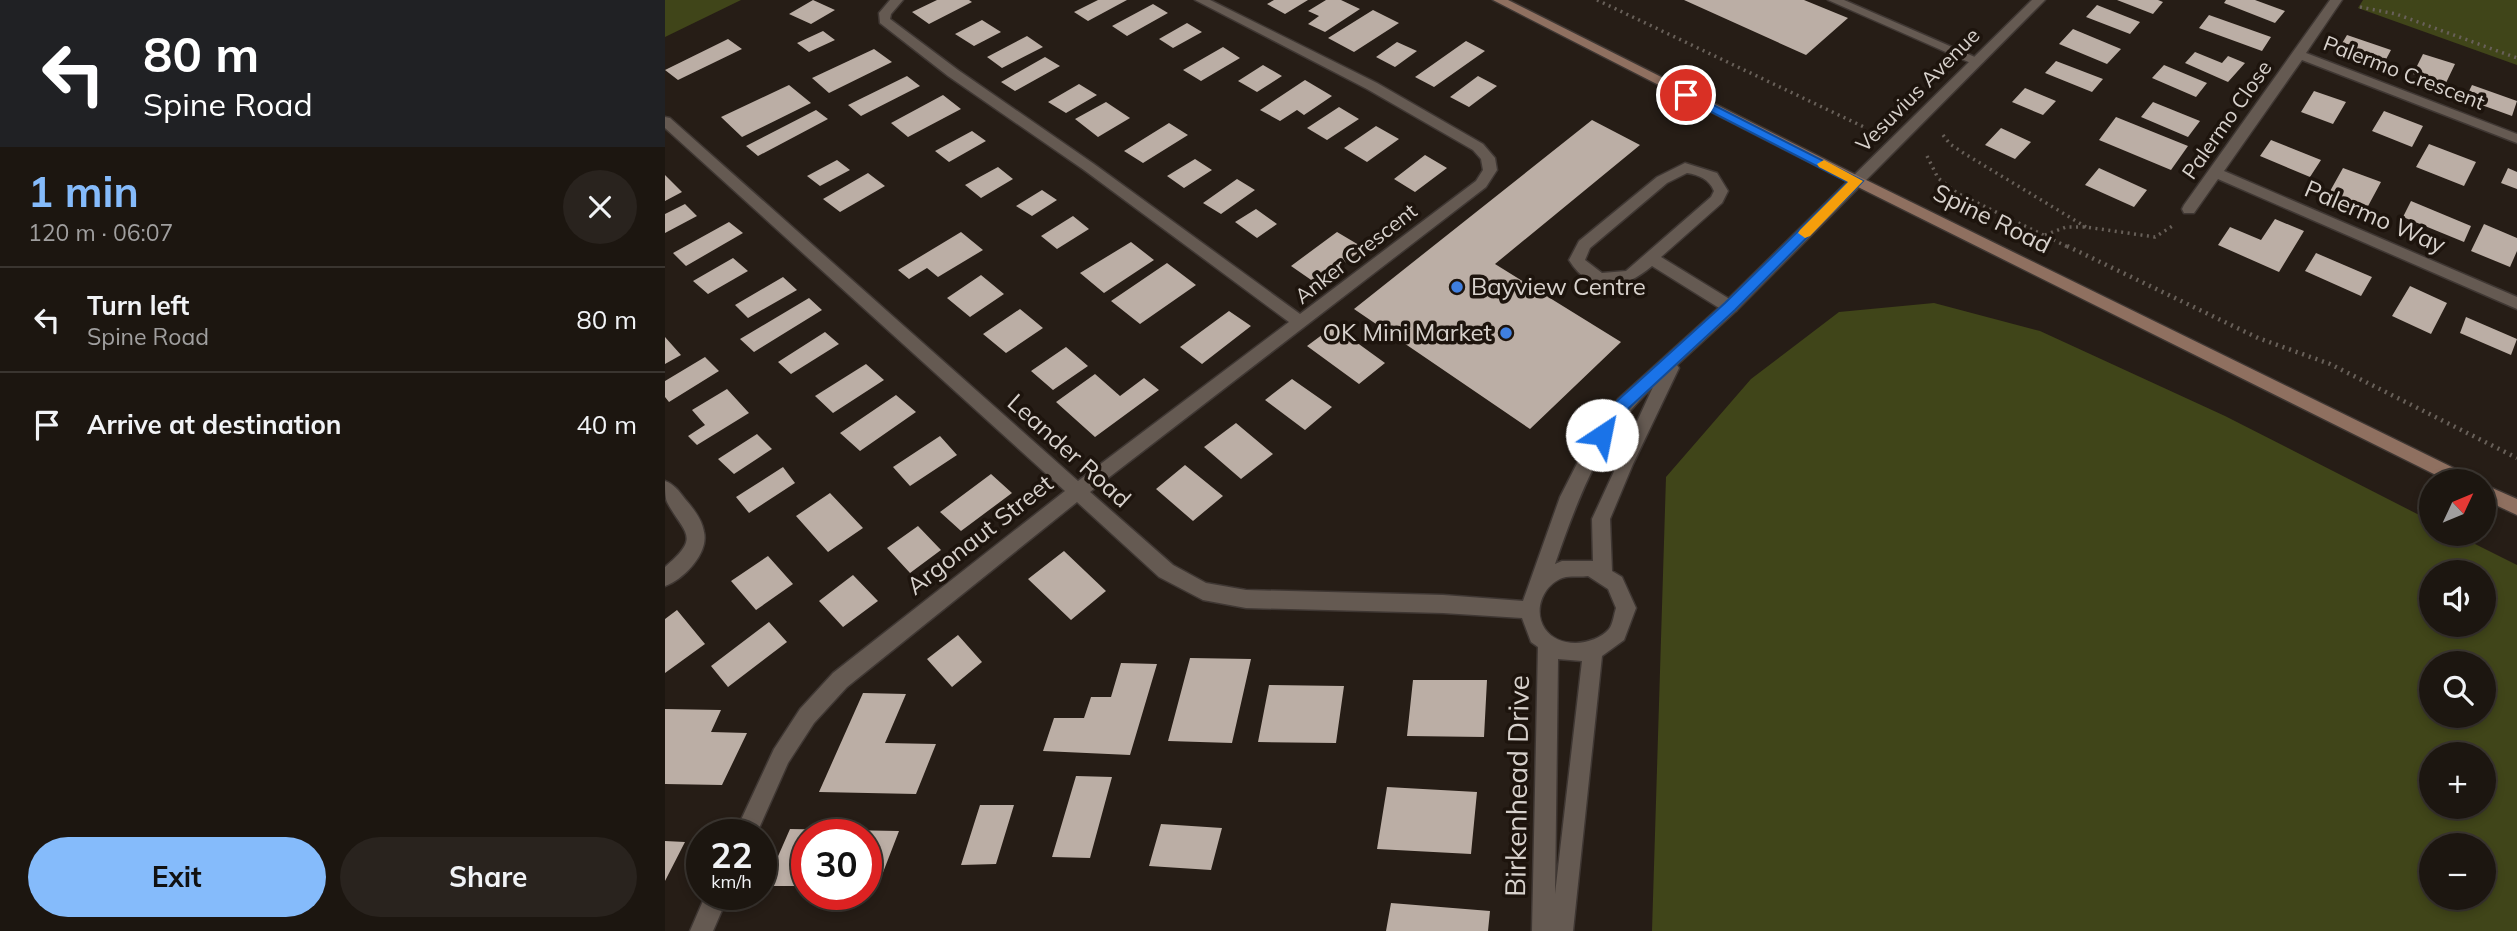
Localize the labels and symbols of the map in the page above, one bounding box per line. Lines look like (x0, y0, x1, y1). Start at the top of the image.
street label: Vesuvius Avenue (1850, 22, 1985, 157)
street label: Palermo Crescent (2320, 29, 2489, 115)
street label: Palermo Close (2176, 55, 2277, 184)
pin (1656, 65, 1716, 125)
street label: Palermo Way (2300, 173, 2451, 259)
street label: Spine Road (1929, 177, 2056, 259)
street label: Anker Crescent (1289, 197, 1422, 309)
place label: Bayview Centre (1471, 271, 1646, 301)
marker: Bayview Centre (1449, 279, 1465, 295)
place label: OK Mini Market (1322, 317, 1492, 347)
marker: OK Mini Market (1498, 325, 1514, 341)
street label: Leander Road (1002, 387, 1138, 514)
position arrow (1565, 398, 1639, 472)
street label: Argonaut Street (900, 468, 1059, 601)
north arrow (2419, 469, 2495, 546)
street label: Birkenhead Drive (1497, 675, 1536, 897)
speed limit sign: 30 (791, 819, 882, 910)

